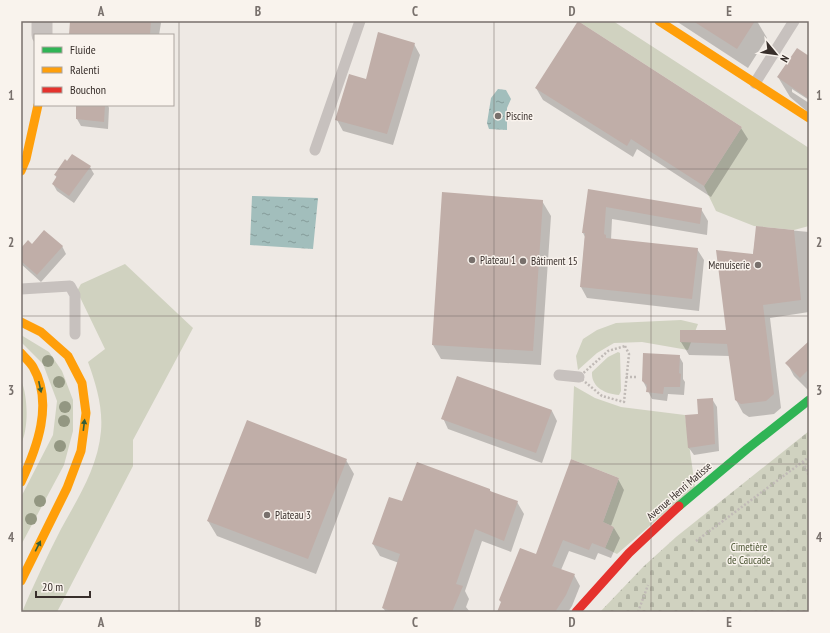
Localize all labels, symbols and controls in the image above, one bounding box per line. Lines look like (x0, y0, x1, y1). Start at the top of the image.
text: A (97, 3, 105, 20)
text: B (255, 3, 261, 20)
text: C (412, 3, 418, 20)
text: D (569, 3, 576, 20)
text: E (726, 3, 732, 20)
legend (34, 34, 174, 106)
north arrow (756, 34, 796, 74)
text: Fluide (70, 42, 96, 57)
text: N (777, 53, 792, 65)
text: Ralenti (70, 62, 99, 77)
text: Bouchon (70, 82, 106, 97)
text: 1 (8, 87, 14, 104)
text: 1 (816, 87, 822, 104)
place label: Piscine (506, 109, 533, 123)
marker: Piscine (493, 111, 503, 121)
text: 2 (8, 234, 14, 251)
text: 2 (816, 234, 822, 251)
place label: Plateau 1 (480, 253, 516, 267)
place label: Bâtiment 15 (531, 254, 578, 268)
marker: Plateau 1 (467, 255, 477, 265)
marker: Bâtiment 15 (518, 256, 528, 266)
place label: Menuiserie (708, 258, 750, 272)
marker: Menuiserie (753, 260, 763, 270)
one-way arrow (37, 380, 43, 393)
text: 3 (8, 382, 14, 399)
text: 3 (816, 382, 822, 399)
one-way arrow (81, 419, 87, 431)
street label: Avenue Henri Matisse (643, 459, 715, 523)
place label: Plateau 3 (275, 508, 311, 522)
marker: Plateau 3 (262, 510, 272, 520)
text: 4 (8, 529, 15, 546)
text: 4 (816, 529, 823, 546)
one-way arrow (35, 540, 41, 551)
park label: Cimetière de Caucade (727, 540, 771, 567)
scale bar (36, 573, 90, 599)
text: 20 m (42, 579, 63, 594)
text: A (97, 614, 105, 631)
text: B (255, 614, 261, 631)
text: C (412, 614, 418, 631)
text: D (569, 614, 576, 631)
text: E (726, 614, 732, 631)

